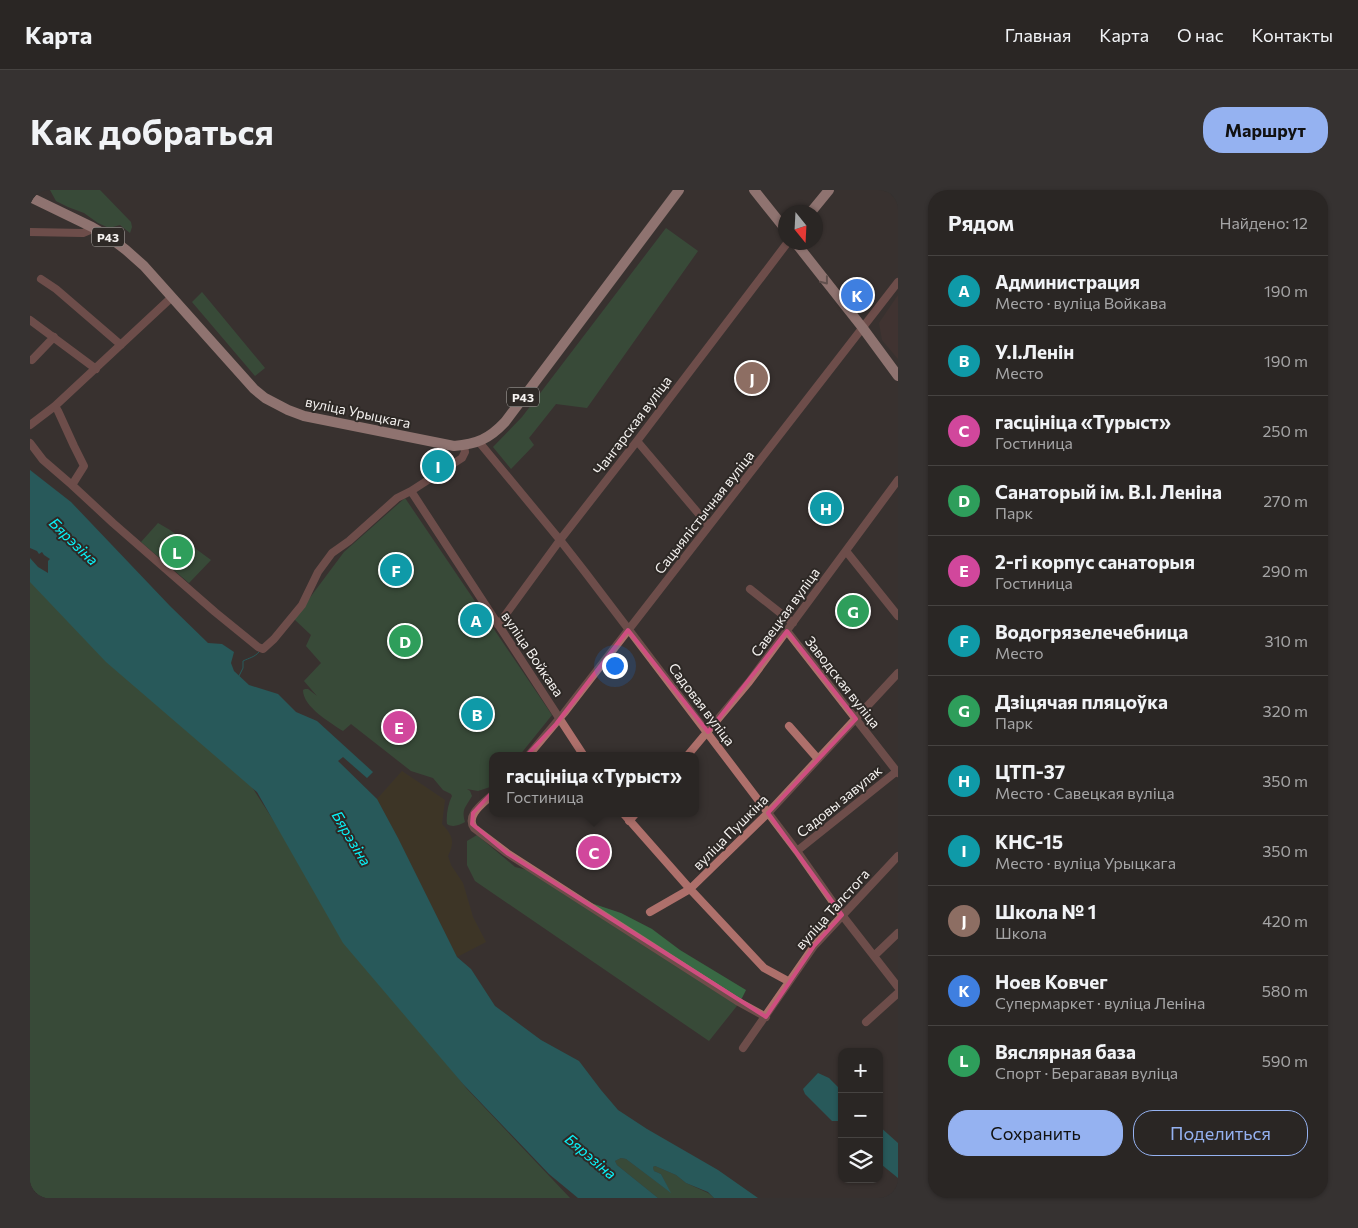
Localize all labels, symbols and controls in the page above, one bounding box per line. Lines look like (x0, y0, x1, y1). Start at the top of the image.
text: Карта (25, 20, 92, 49)
text: Главная (1005, 24, 1071, 46)
text: Карта (1099, 24, 1149, 46)
text: О нас (1177, 24, 1224, 46)
text: Контакты (1252, 24, 1333, 46)
button: Маршрут (1203, 107, 1328, 153)
text: Как добраться (30, 109, 274, 152)
north arrow (778, 205, 823, 250)
text: Рядом (948, 210, 1014, 235)
text: Найдено: 12 (1219, 213, 1308, 232)
road number: Р43 (92, 228, 124, 246)
text: Администрация (995, 270, 1140, 293)
one-way arrow (820, 275, 828, 284)
pin: K (841, 276, 873, 314)
text: A (958, 281, 970, 300)
text: 190 m (1264, 281, 1308, 300)
text: Место · вуліца Войкава (995, 293, 1166, 312)
text: У.І.Ленін (995, 340, 1074, 363)
text: B (959, 351, 969, 370)
text: 190 m (1264, 351, 1308, 370)
pin: J (736, 359, 768, 397)
text: Место (995, 363, 1044, 382)
street label: Чангарская вуліца (589, 372, 675, 478)
road number: Р43 (507, 388, 539, 406)
street label: вуліца Урыцкага (304, 393, 412, 431)
text: гасцініца «Турыст» (995, 410, 1171, 433)
text: C (959, 421, 969, 440)
text: 250 m (1262, 421, 1308, 440)
text: Гостиница (995, 433, 1073, 452)
pin: I (422, 447, 454, 485)
street label: Сацыялістычная вуліца (651, 447, 757, 577)
text: Санаторый ім. В.І. Леніна (995, 480, 1222, 503)
pin: H (810, 489, 842, 527)
text: D (958, 491, 970, 510)
text: 270 m (1263, 491, 1308, 510)
text: Парк (995, 503, 1033, 522)
water label: Бярэзіна (46, 513, 102, 569)
pin: L (161, 533, 193, 571)
text: 2-гі корпус санаторыя (995, 550, 1195, 573)
pin: F (380, 551, 412, 589)
text: E (959, 561, 969, 580)
text: 290 m (1262, 561, 1308, 580)
street label: Савецкая вуліца (747, 564, 823, 660)
text: Гостиница (995, 573, 1073, 592)
pin: G (837, 592, 869, 630)
pin: A (460, 601, 492, 639)
street label: вуліца Войкава (498, 608, 568, 700)
text: Водогрязелечебница (995, 620, 1188, 643)
pin: D (389, 622, 421, 660)
text: F (959, 631, 969, 650)
text: 310 m (1265, 631, 1308, 650)
street label: Заводская вуліца (802, 633, 884, 731)
text: Место (995, 643, 1044, 662)
your location (602, 653, 628, 679)
street label: Садовая вуліца (665, 659, 739, 749)
text: Дзіцячая пляцоўка (995, 690, 1168, 713)
pin: B (461, 695, 493, 733)
text: G (958, 701, 970, 720)
text: 320 m (1263, 701, 1308, 720)
pin: E (383, 708, 415, 746)
text: Парк (995, 713, 1033, 732)
popup (489, 752, 699, 817)
text: ЦТП-37 (995, 760, 1065, 783)
street label: Садовы завулак (793, 761, 885, 841)
text: гасцініца «Турыст» (506, 764, 682, 787)
text: H (958, 771, 970, 790)
text: 350 m (1262, 771, 1308, 790)
text: Место · Савецкая вуліца (995, 783, 1174, 802)
text: Гостиница (506, 787, 584, 806)
street label: вуліца Пушкіна (689, 791, 771, 873)
water label: Бярэзіна (329, 807, 376, 869)
text: КНС-15 (995, 830, 1063, 853)
pin: C (578, 833, 610, 871)
text: I (961, 841, 967, 860)
text: 350 m (1262, 841, 1308, 860)
text: Место · вуліца Урыцкага (995, 853, 1176, 872)
street label: вуліца Талстога (791, 865, 873, 953)
text: Школа № 1 (995, 900, 1096, 923)
text: J (961, 911, 967, 930)
text: 420 m (1262, 911, 1308, 930)
text: Школа (995, 923, 1047, 942)
text: Ноев Ковчег (995, 970, 1108, 993)
text: K (958, 981, 970, 1000)
text: 580 m (1262, 981, 1308, 1000)
text: Супермаркет · вуліца Леніна (995, 993, 1205, 1012)
text: Вяслярная база (995, 1040, 1136, 1063)
map controls (838, 1048, 883, 1183)
button: + (838, 1048, 883, 1093)
text: L (959, 1051, 969, 1070)
text: 590 m (1262, 1051, 1308, 1070)
text: Спорт · Берагавая вуліца (995, 1063, 1178, 1082)
button: − (838, 1093, 883, 1138)
button: Сохранить (948, 1110, 1123, 1156)
button: Поделиться (1133, 1110, 1308, 1156)
water label: Бярэзіна (562, 1129, 620, 1183)
button: layers (838, 1138, 883, 1183)

